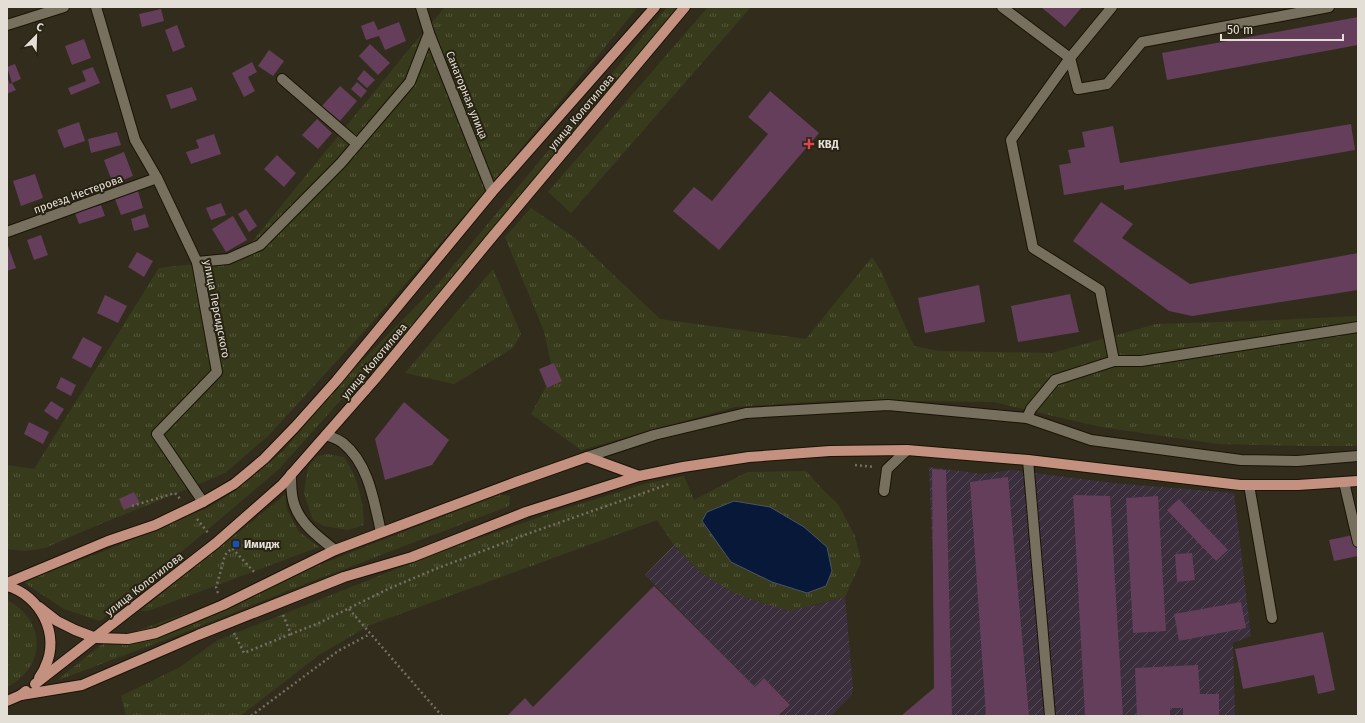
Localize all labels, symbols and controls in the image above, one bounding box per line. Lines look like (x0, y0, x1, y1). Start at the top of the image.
north arrow (16, 16, 56, 56)
scale bar (1221, 16, 1343, 42)
text: С (34, 20, 46, 35)
text: 50 m (1227, 23, 1253, 37)
street label: Санаторная улица (443, 49, 490, 141)
street label: улица Колотилова (546, 72, 617, 153)
marker: КВД (803, 138, 815, 150)
place label: КВД (818, 138, 839, 151)
street label: проезд Нестерова (32, 172, 125, 217)
street label: улица Персидского (201, 259, 232, 359)
street label: улица Колотилова (339, 321, 410, 402)
place label: Имидж (244, 538, 280, 551)
marker: Имидж (231, 539, 241, 549)
street label: улица Колотилова (103, 550, 186, 619)

